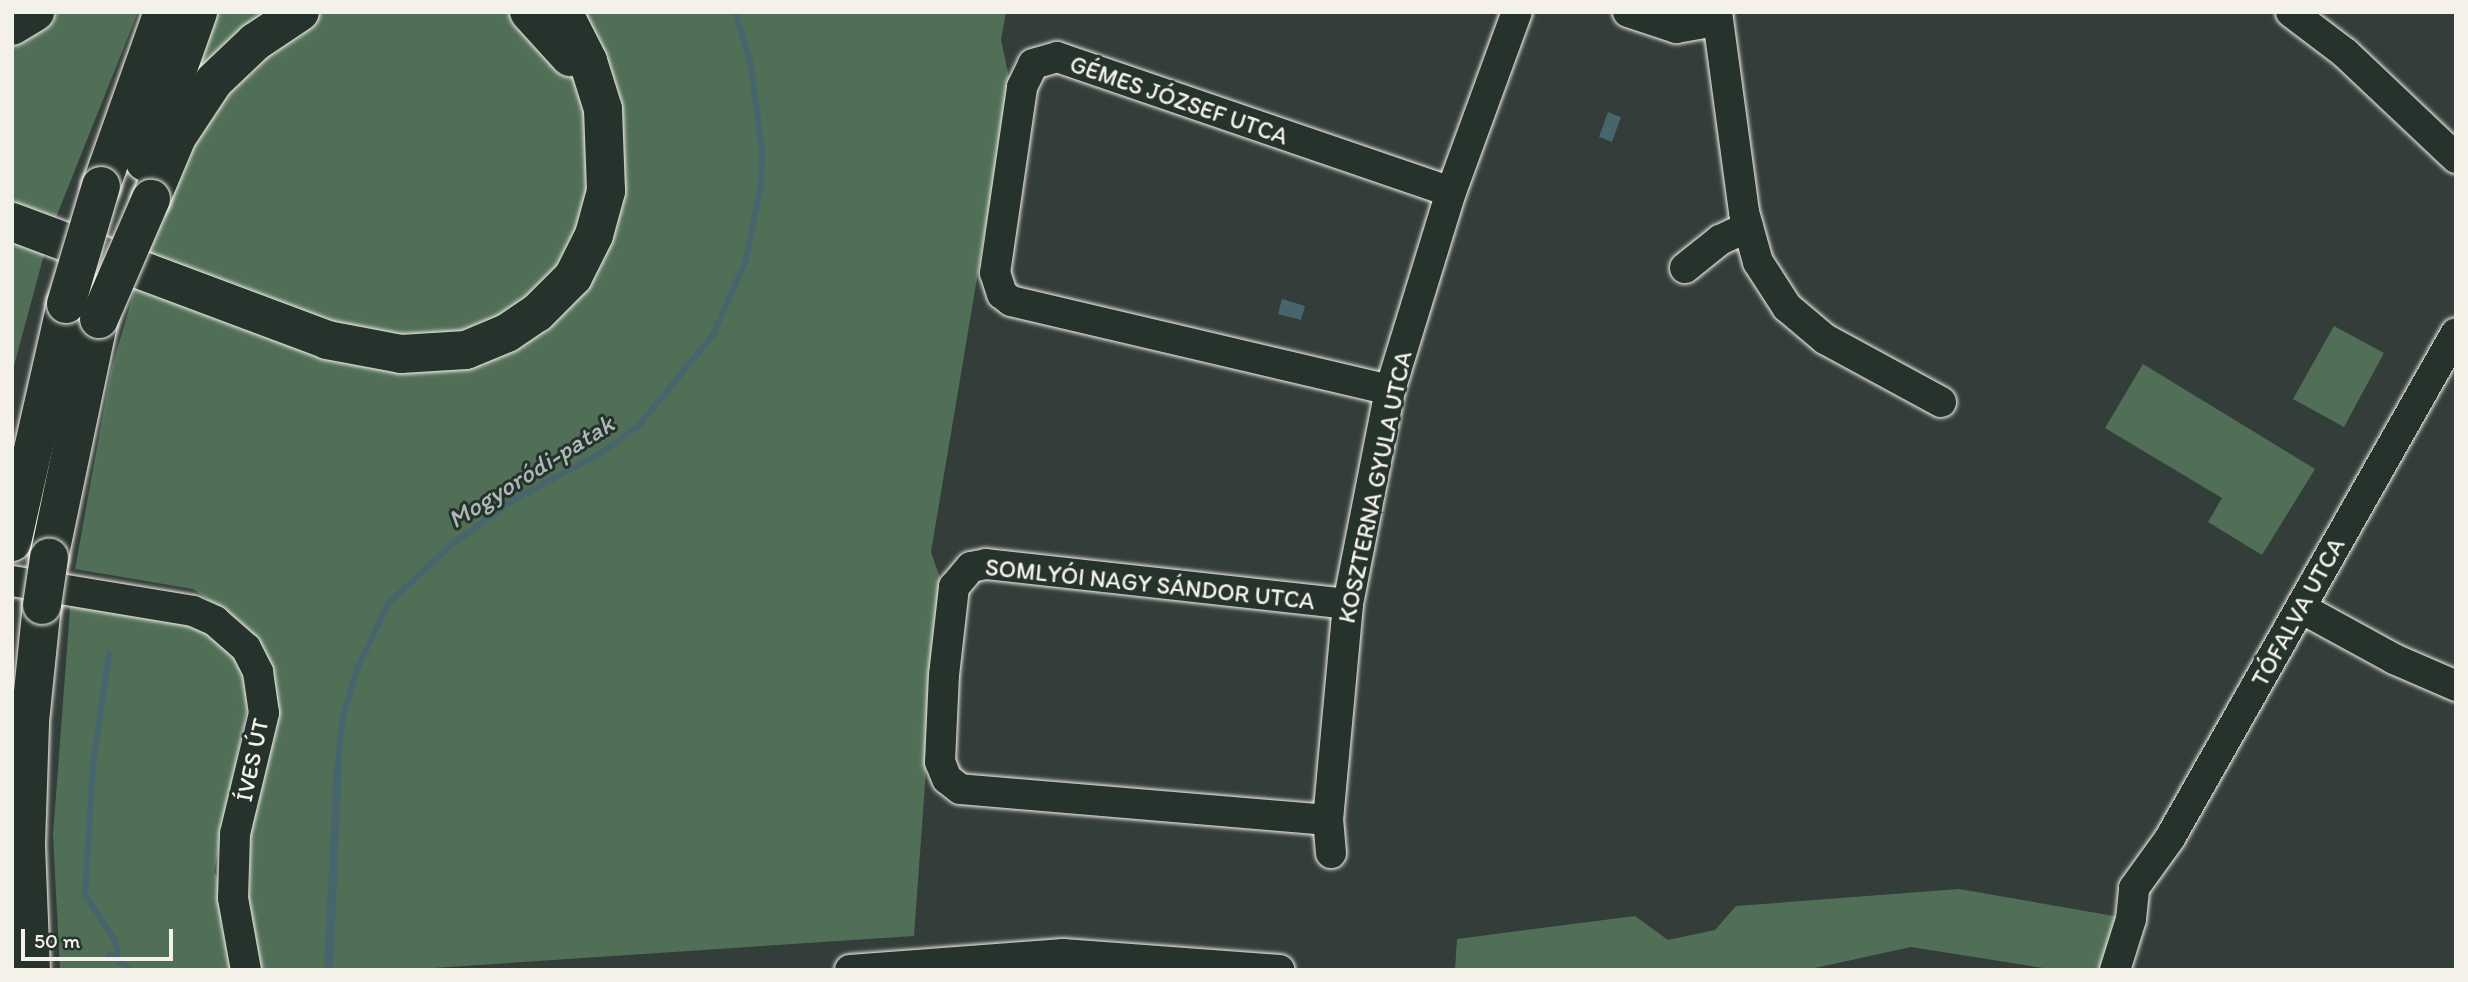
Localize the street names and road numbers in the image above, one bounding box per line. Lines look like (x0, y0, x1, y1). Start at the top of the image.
street label: GÉMES JÓZSEF UTCA (1066, 49, 1292, 151)
street label: KOSZTERNA GYULA UTCA (1332, 348, 1418, 626)
street label: TÓFALVA UTCA (2245, 533, 2351, 691)
street label: SOMLYÓI NAGY SÁNDOR UTCA (984, 552, 1316, 616)
street label: ÍVES ÚT (229, 716, 275, 804)

